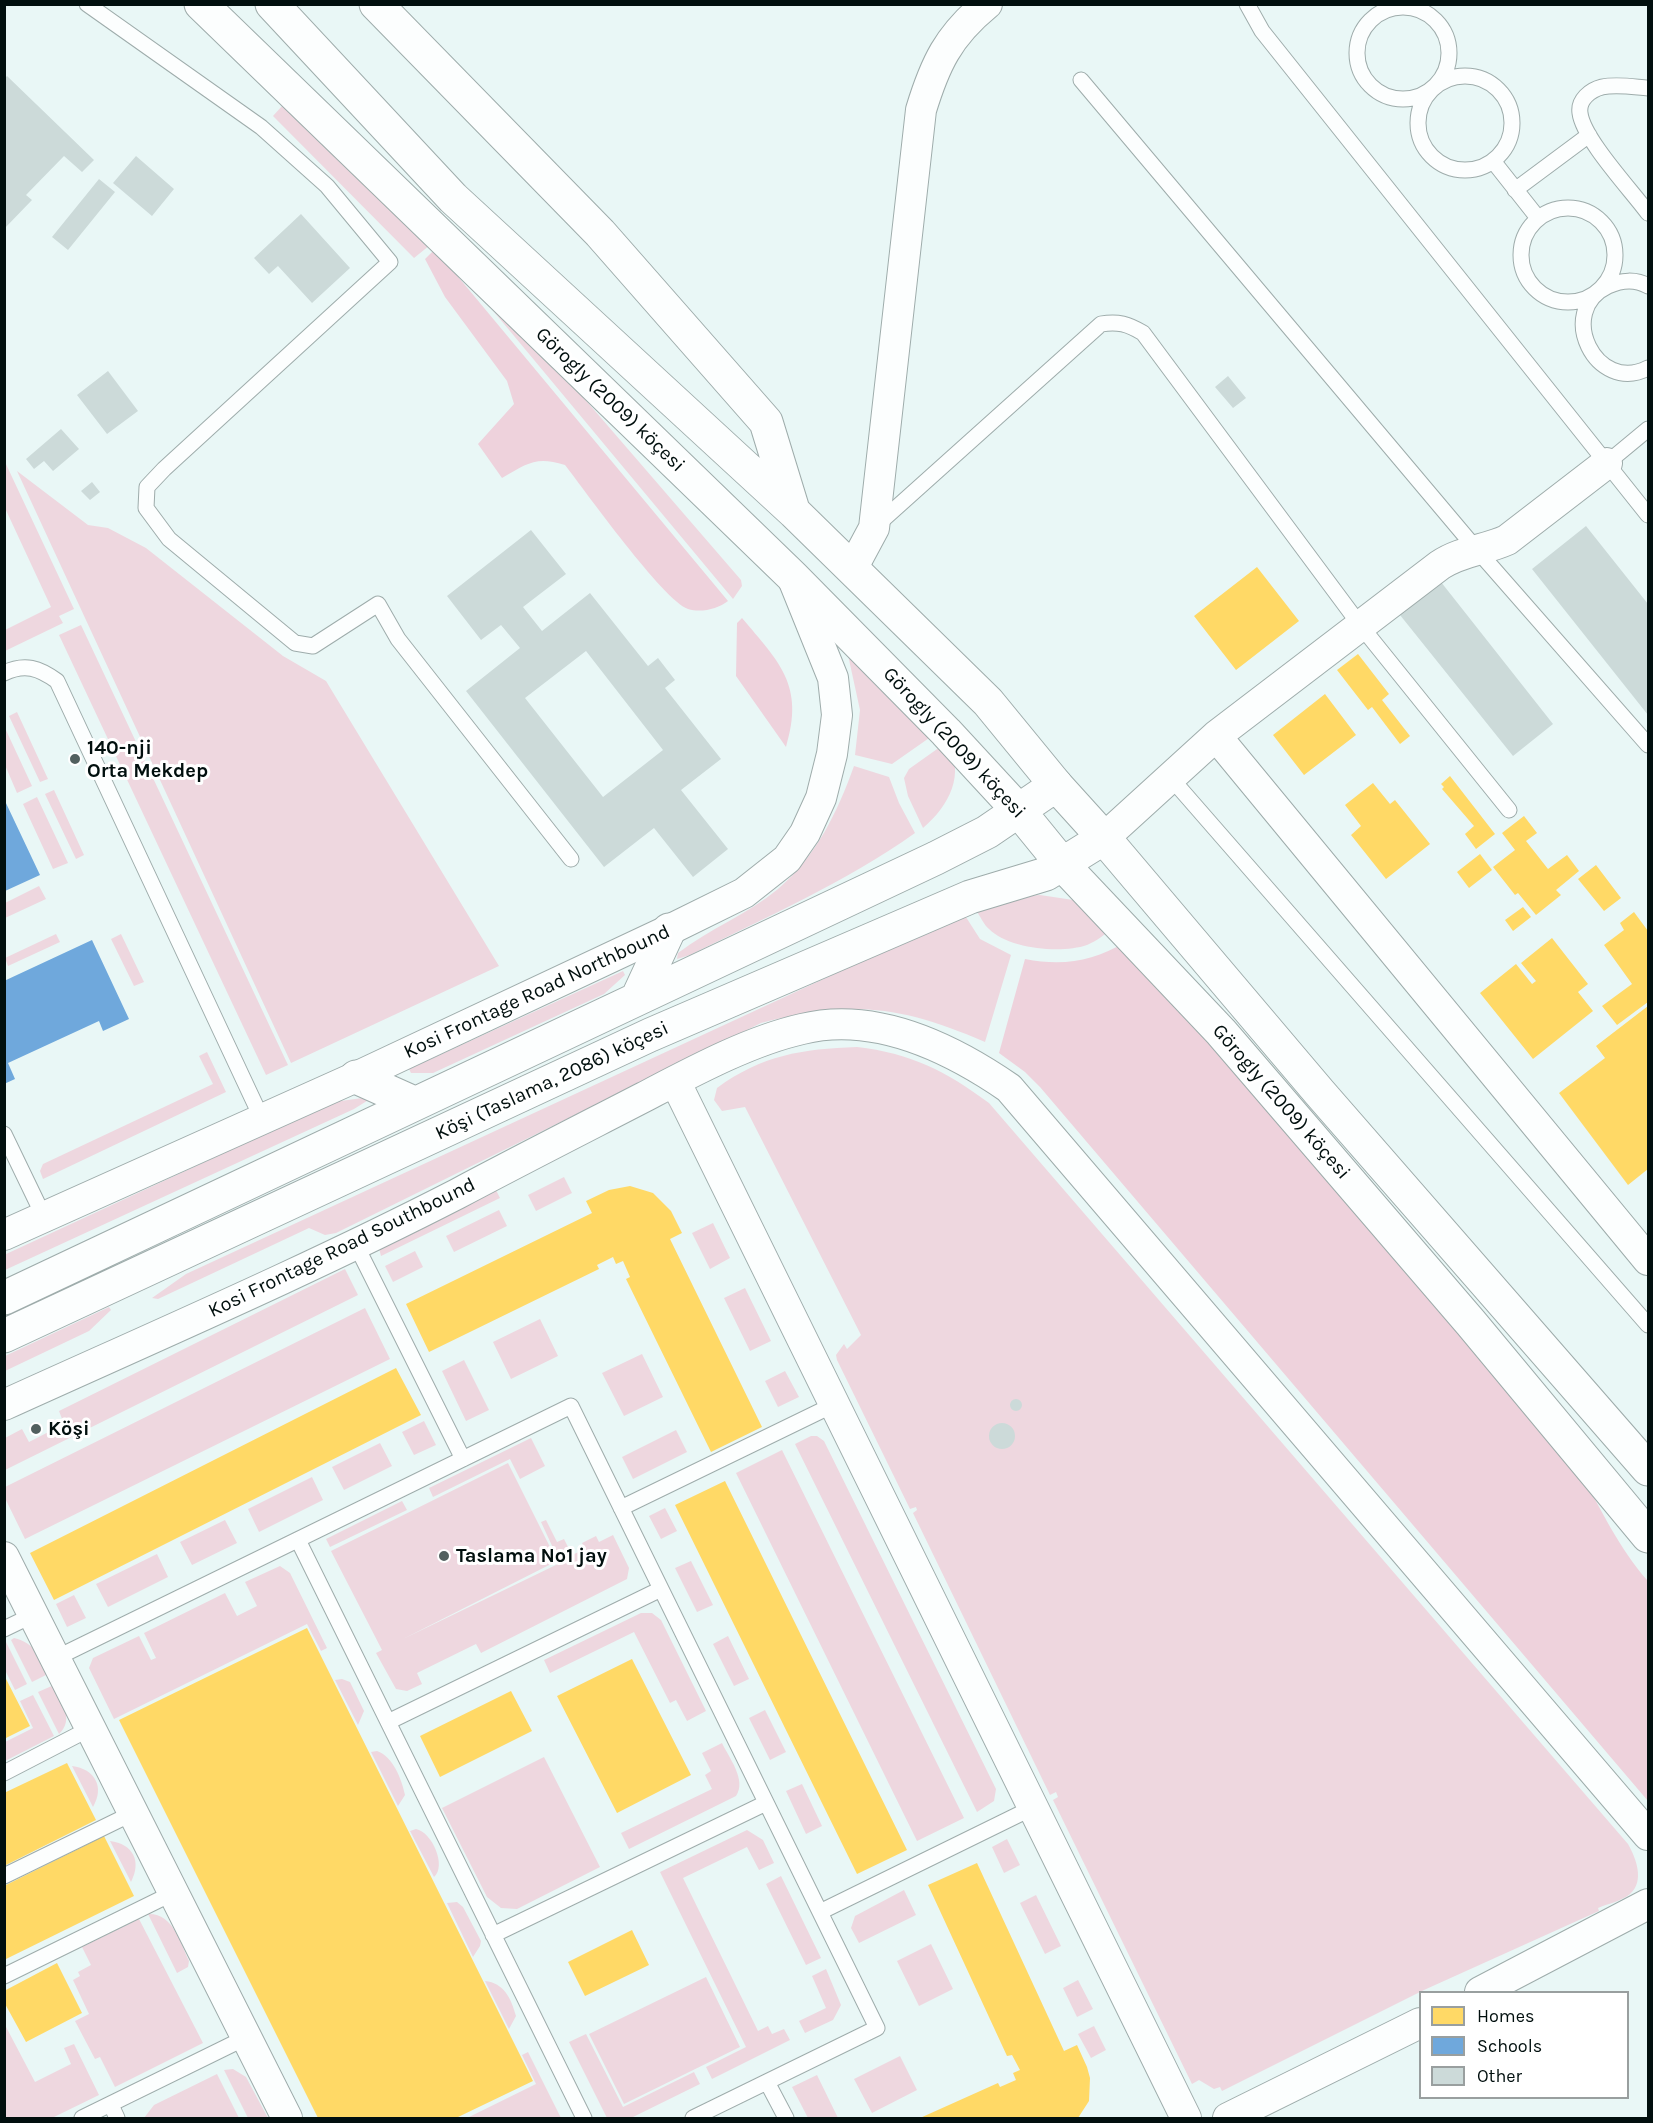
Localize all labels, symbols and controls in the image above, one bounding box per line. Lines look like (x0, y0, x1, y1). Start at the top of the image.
street label: Görogly (2009) köçesi (530, 323, 690, 477)
street label: Görogly (2009) köçesi (878, 662, 1030, 824)
place label: 140-nji Orta Mekdep (87, 736, 208, 783)
marker: 140-nji Orta Mekdep (68, 752, 82, 766)
street label: Kosi Frontage Road Northbound (400, 920, 674, 1064)
street label: Köşi (Taslama, 2086) köçesi (431, 1016, 673, 1146)
street label: Görogly (2009) köçesi (1207, 1019, 1355, 1185)
street label: Kosi Frontage Road Southbound (205, 1173, 479, 1323)
place label: Köşi (48, 1417, 90, 1441)
marker: Köşi (29, 1422, 43, 1436)
place label: Taslama No1 jay (456, 1544, 607, 1568)
marker: Taslama No1 jay (437, 1549, 451, 1563)
legend (1419, 1991, 1629, 2099)
text: Homes (1477, 2005, 1534, 2027)
text: Schools (1477, 2035, 1542, 2057)
text: Other (1477, 2065, 1522, 2087)

